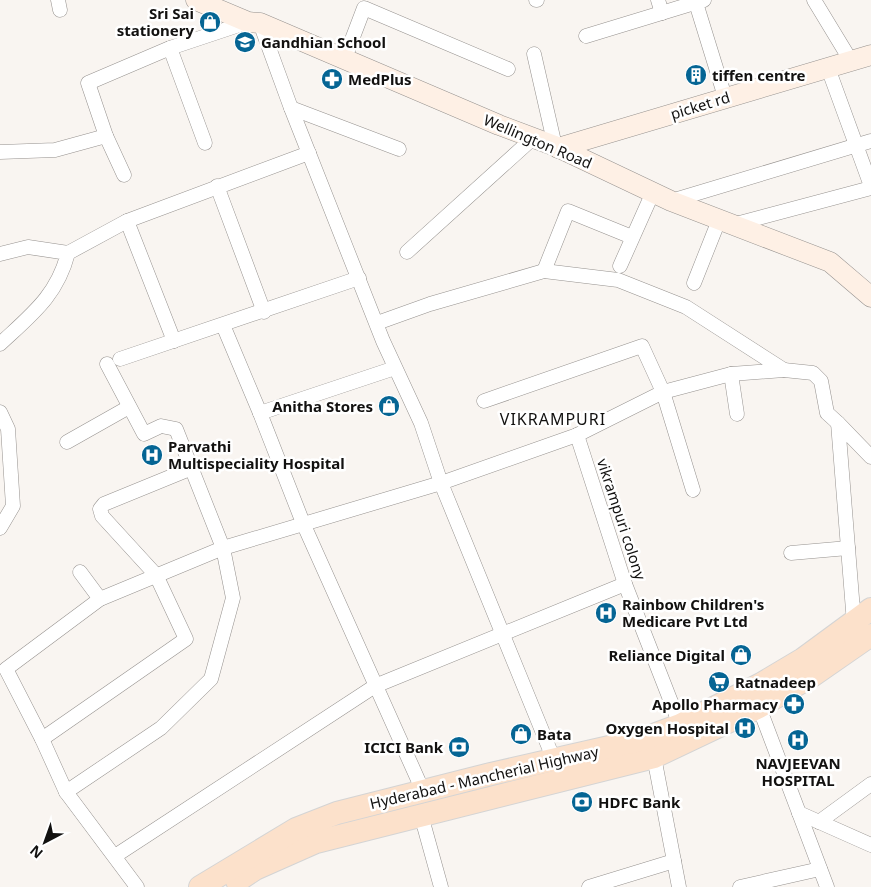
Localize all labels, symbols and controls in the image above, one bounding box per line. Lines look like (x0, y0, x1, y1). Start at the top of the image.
place label: Sri Sai stationery (117, 3, 194, 40)
shop icon: Sri Sai stationery (198, 10, 222, 34)
school or university icon: Gandhian School (233, 30, 257, 54)
place label: Gandhian School (261, 32, 386, 52)
building icon: tiffen centre (684, 63, 708, 87)
place label: tiffen centre (712, 65, 806, 85)
pharmacy icon: MedPlus (320, 67, 344, 91)
place label: MedPlus (348, 69, 412, 89)
street label: picket rd (668, 86, 732, 124)
street label: Wellington Road (481, 109, 595, 173)
shop icon: Anitha Stores (377, 394, 401, 418)
place label: Anitha Stores (272, 396, 373, 416)
district label: VIKRAMPURI (500, 408, 606, 430)
place label: Parvathi Multispeciality Hospital (168, 436, 345, 473)
hospital icon: Parvathi Multispeciality Hospital (140, 443, 164, 467)
street label: vikrampuri colony (593, 456, 651, 583)
place label: Rainbow Children's Medicare Pvt Ltd (622, 594, 764, 631)
hospital icon: Rainbow Children's Medicare Pvt Ltd (594, 601, 618, 625)
shop icon: Reliance Digital (729, 643, 753, 667)
place label: Reliance Digital (609, 645, 725, 665)
supermarket icon: Ratnadeep (707, 670, 731, 694)
place label: Ratnadeep (735, 672, 816, 692)
pharmacy icon: Apollo Pharmacy (782, 692, 806, 716)
place label: Apollo Pharmacy (652, 694, 778, 714)
hospital icon: Oxygen Hospital (733, 716, 757, 740)
place label: Oxygen Hospital (606, 718, 729, 738)
shop icon: Bata (509, 722, 533, 746)
place label: Bata (537, 724, 571, 744)
hospital icon: NAVJEEVAN HOSPITAL (786, 728, 810, 752)
bank icon: ICICI Bank (447, 735, 471, 759)
place label: ICICI Bank (364, 737, 444, 757)
street label: Hyderabad - Mancherial Highway (368, 741, 601, 813)
place label: NAVJEEVAN HOSPITAL (755, 753, 841, 790)
bank icon: HDFC Bank (570, 790, 594, 814)
place label: HDFC Bank (598, 792, 681, 812)
north arrow (20, 817, 70, 867)
text: N (26, 841, 47, 863)

